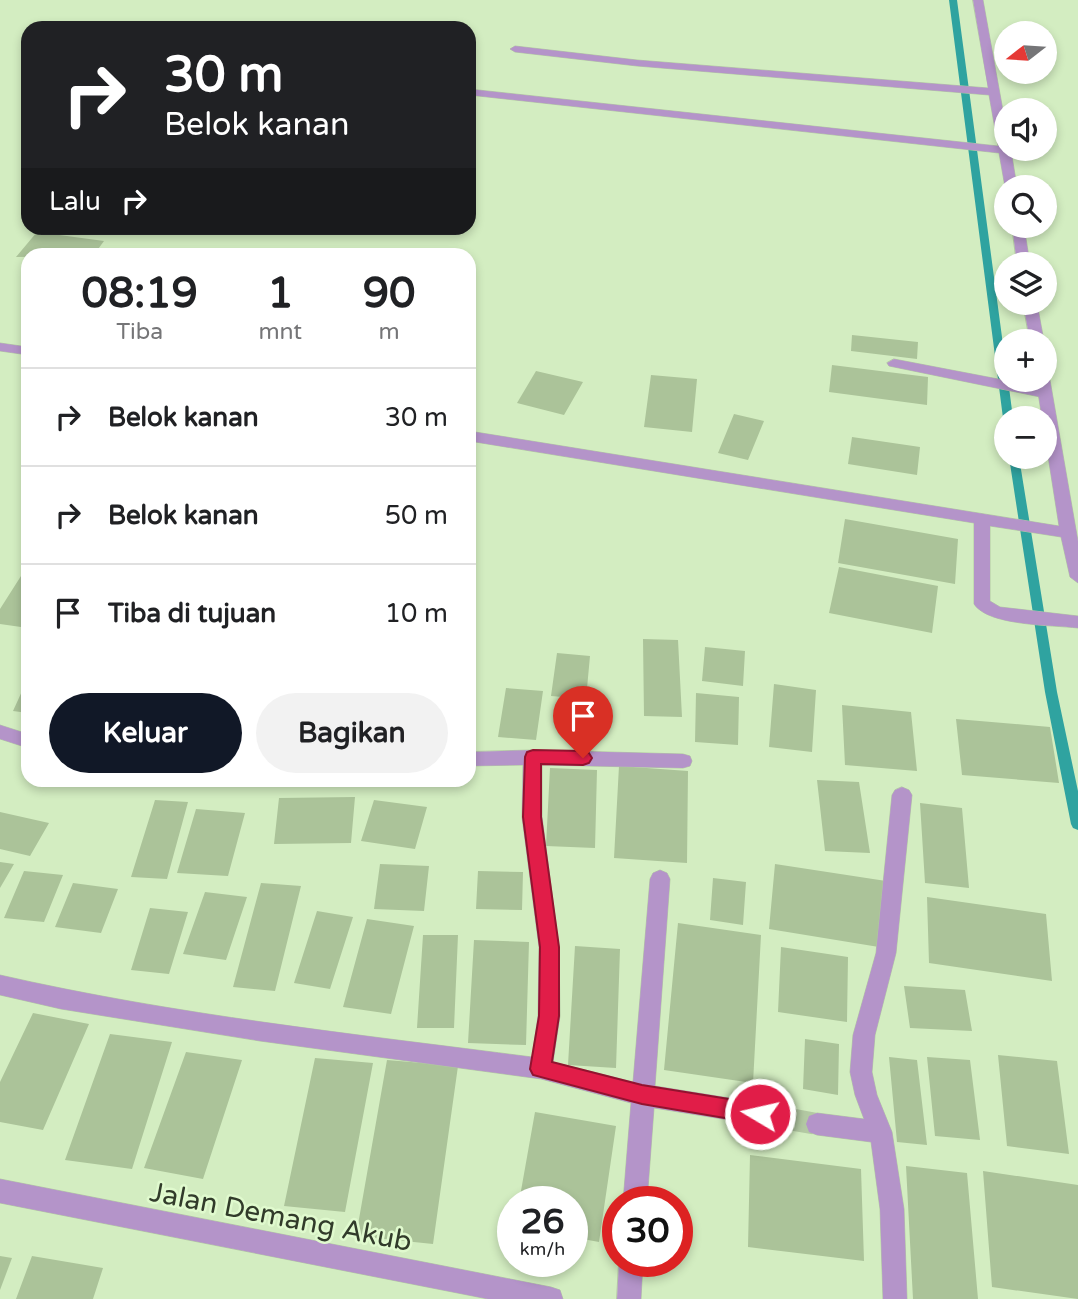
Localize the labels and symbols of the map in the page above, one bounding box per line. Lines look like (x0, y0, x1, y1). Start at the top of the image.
north arrow (994, 21, 1057, 84)
pin (553, 686, 613, 758)
position arrow (723, 1077, 797, 1151)
street label: Jalan Demang Akub (147, 1175, 415, 1259)
speed limit sign: 30 (602, 1186, 693, 1277)

